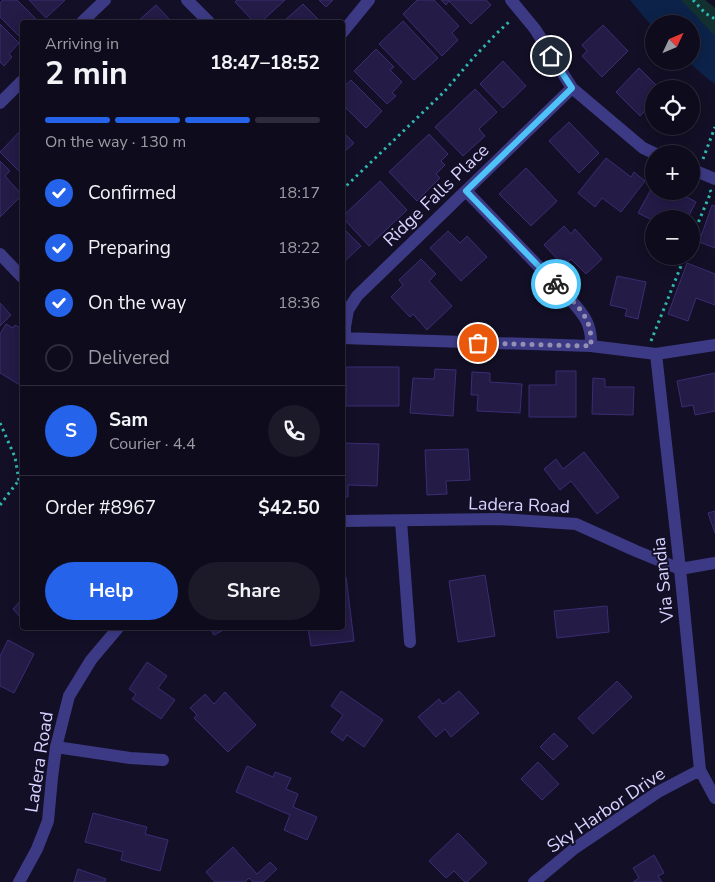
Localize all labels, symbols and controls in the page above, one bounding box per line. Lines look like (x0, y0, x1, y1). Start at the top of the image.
north arrow (645, 15, 700, 70)
map controls (645, 15, 700, 265)
text: Arriving in (45, 33, 119, 55)
pin (530, 35, 572, 77)
icon: home (537, 42, 565, 70)
text: 18:47–18:52 (210, 50, 320, 76)
text: 2 min (45, 52, 128, 95)
button: locate (645, 80, 700, 135)
text: On the way · 130 m (45, 131, 186, 153)
street label: Ridge Falls Place (378, 138, 494, 252)
button: + (645, 145, 700, 200)
icon: check (45, 179, 73, 207)
text: Confirmed (88, 180, 176, 206)
text: 18:17 (278, 182, 320, 204)
button: − (645, 210, 700, 265)
icon: check (45, 234, 73, 262)
text: Preparing (88, 235, 171, 261)
text: 18:22 (278, 237, 320, 259)
courier (531, 259, 581, 309)
icon: bike (542, 270, 570, 298)
icon: check (45, 289, 73, 317)
text: On the way (88, 290, 186, 316)
text: 18:36 (278, 292, 320, 314)
pin (457, 322, 499, 364)
icon: bag (464, 329, 492, 357)
text: Delivered (88, 345, 170, 371)
button: phone (268, 405, 320, 457)
text: Sam (109, 407, 148, 433)
text: S (65, 418, 77, 444)
text: Courier · 4.4 (109, 433, 195, 455)
street label: Ladera Road (468, 491, 570, 519)
text: Order #8967 (45, 495, 156, 521)
text: $42.50 (258, 495, 320, 521)
street label: Via Sandia (647, 536, 680, 625)
button: Help (45, 562, 178, 620)
button: Share (188, 562, 320, 620)
street label: Ladera Road (19, 710, 59, 814)
street label: Sky Harbor Drive (542, 762, 670, 858)

